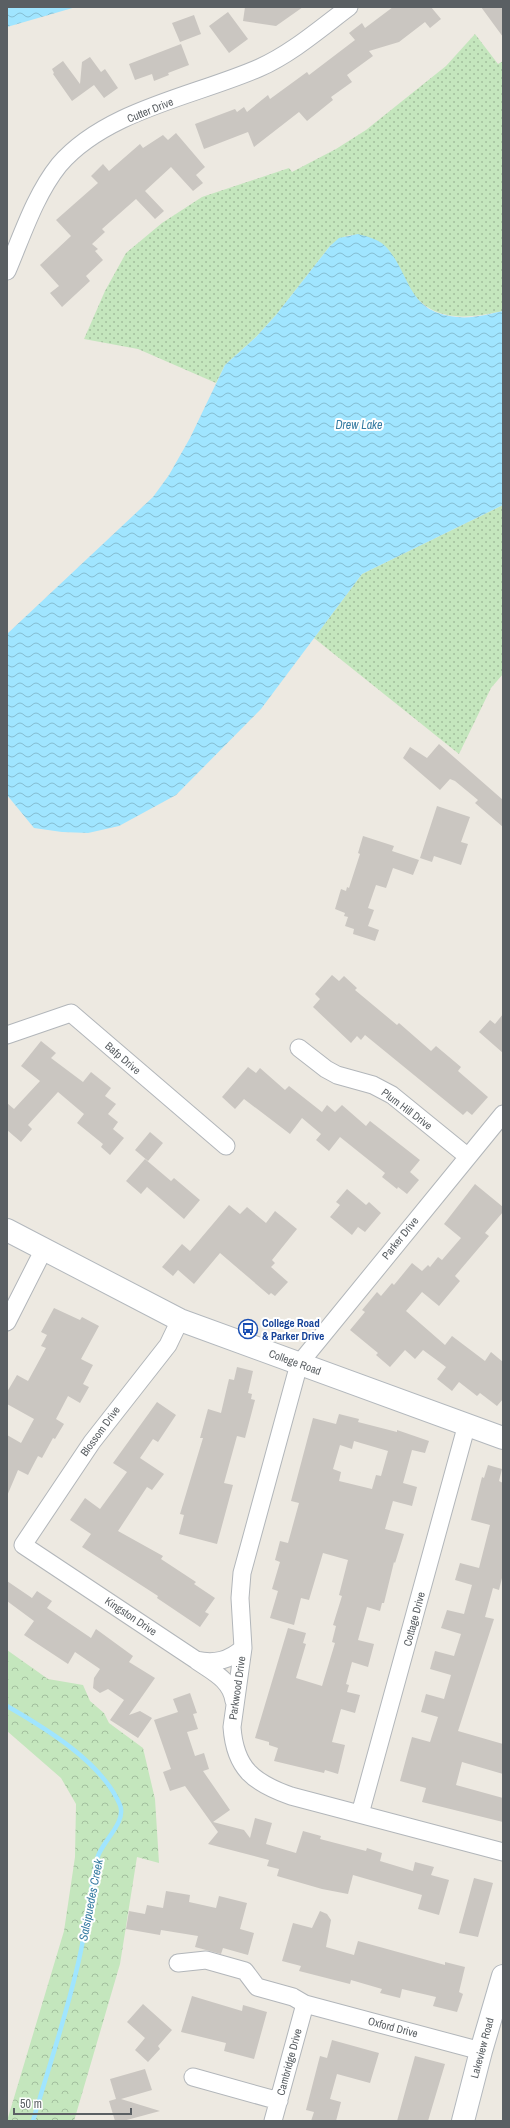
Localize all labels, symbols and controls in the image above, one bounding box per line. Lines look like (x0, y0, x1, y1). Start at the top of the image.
street label: Cutter Drive (125, 94, 175, 126)
water label: Drew Lake (335, 417, 383, 433)
street label: Bafp Drive (102, 1039, 144, 1077)
street label: Plum Hill Drive (379, 1085, 435, 1133)
street label: Parker Drive (379, 1214, 421, 1262)
place label: College Road & Parker Drive (262, 1316, 324, 1343)
bus stop icon: College Road & Parker Drive (237, 1318, 259, 1340)
street label: College Road (267, 1346, 323, 1378)
street label: Blossom Drive (77, 1403, 123, 1459)
street label: Cottage Drive (400, 1590, 428, 1648)
street label: Kingston Drive (102, 1594, 160, 1638)
street label: Parkwood Drive (226, 1655, 248, 1721)
water label: Salsipuedes Creek (75, 1857, 107, 1942)
street label: Oxford Drive (366, 2014, 420, 2040)
street label: Lakeview Road (467, 2016, 497, 2080)
street label: Cambridge Drive (273, 2027, 305, 2097)
scale bar (14, 2090, 131, 2116)
text: 50 m (20, 2096, 42, 2112)

